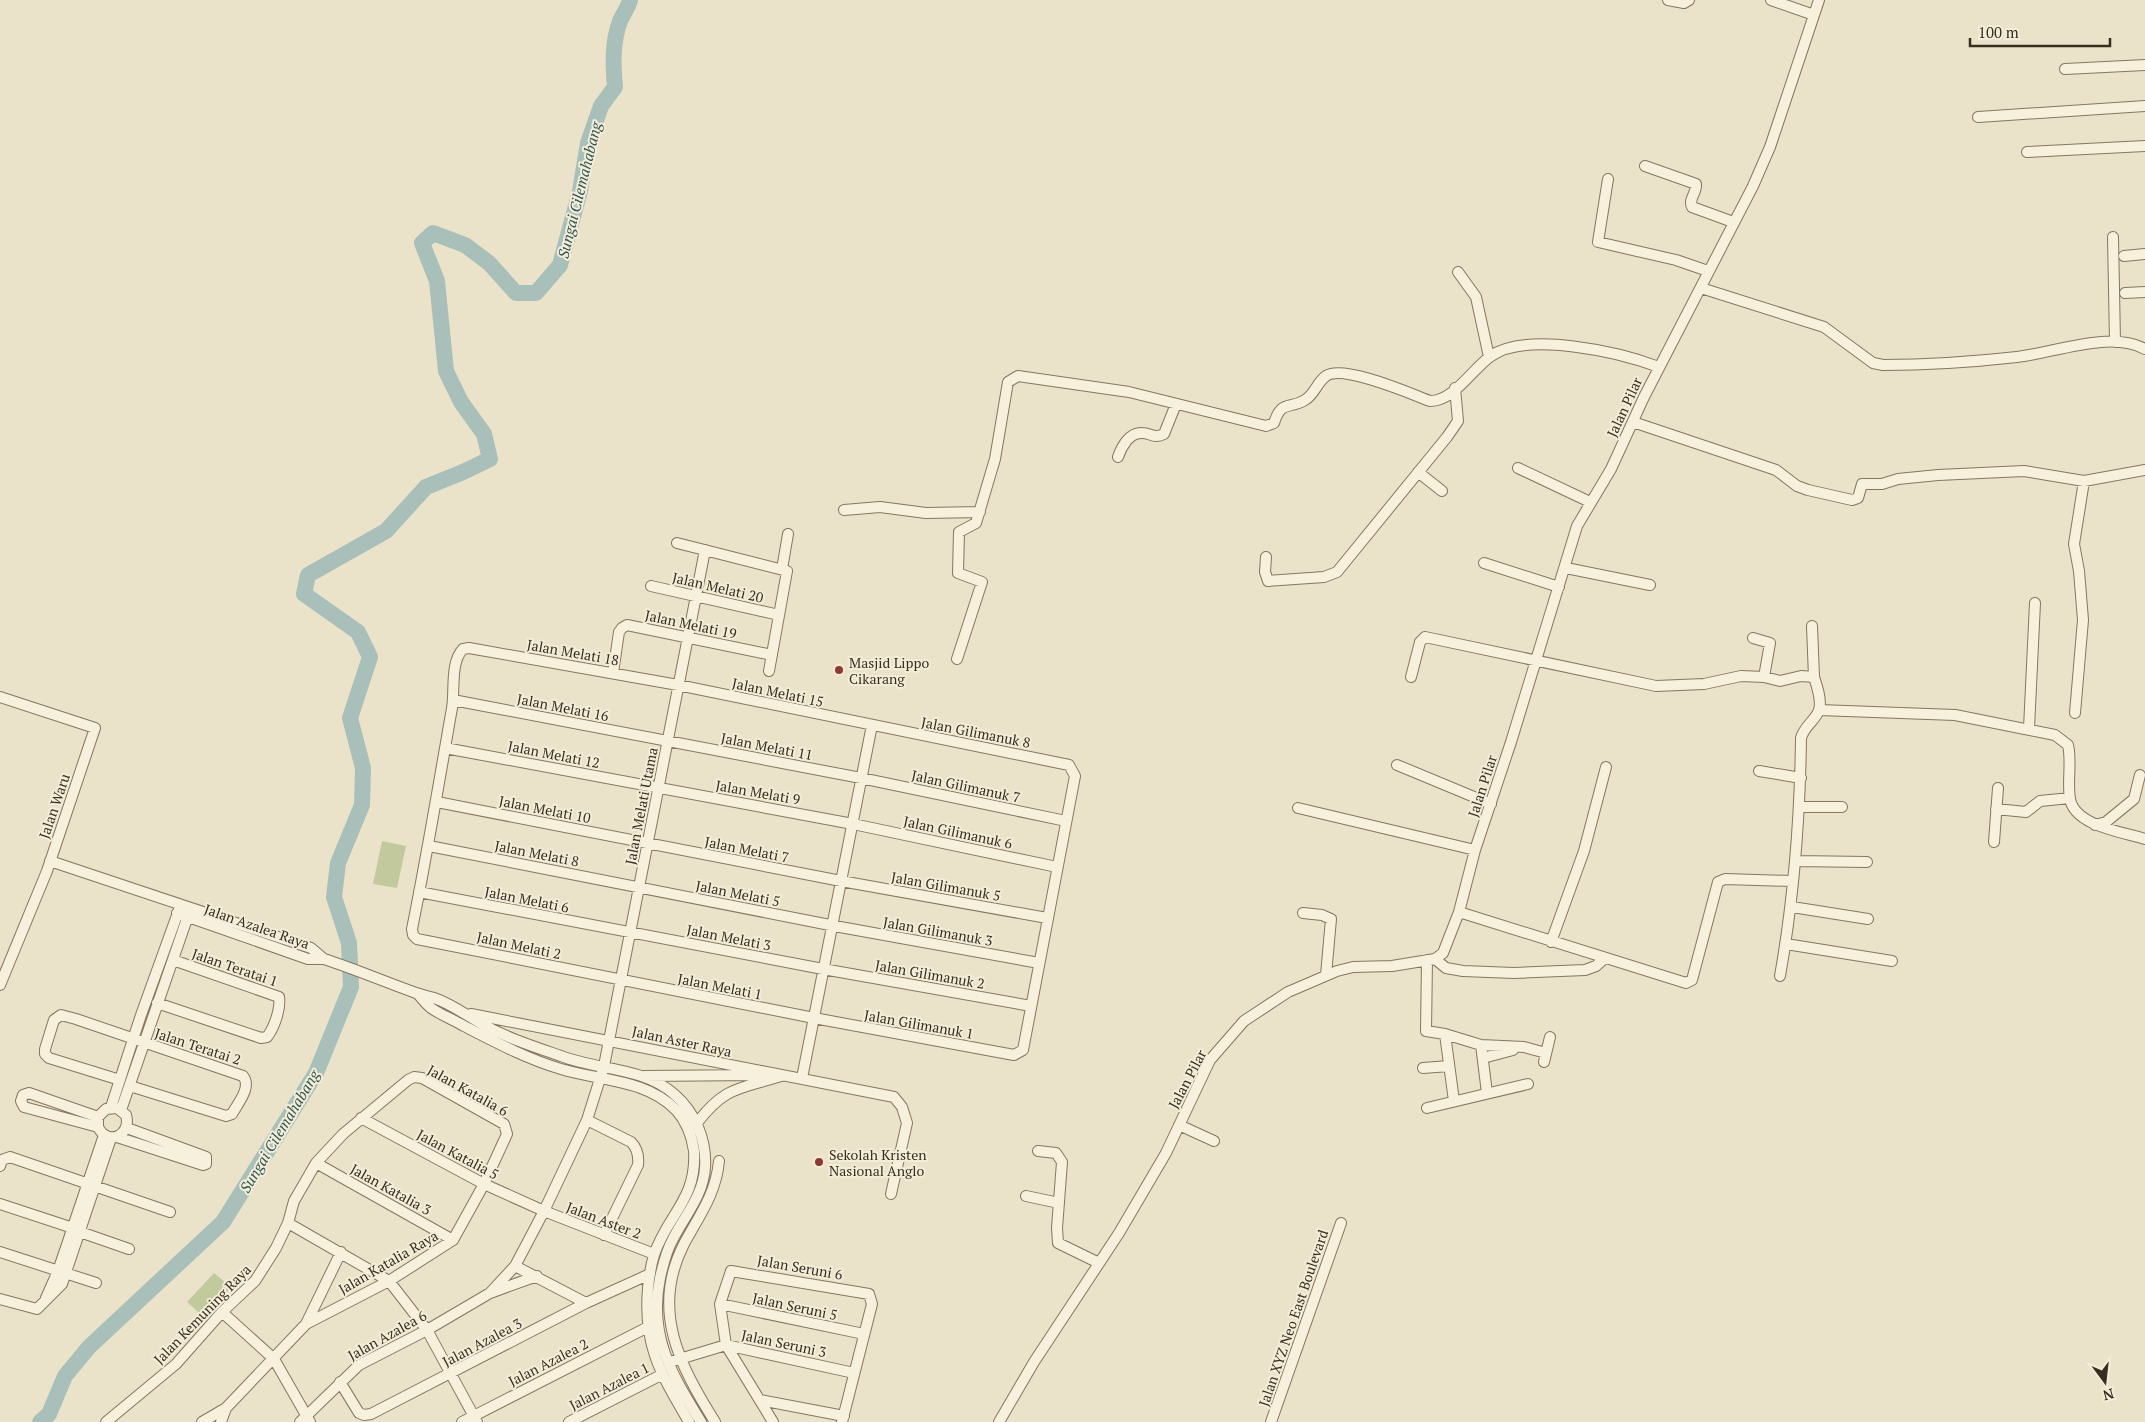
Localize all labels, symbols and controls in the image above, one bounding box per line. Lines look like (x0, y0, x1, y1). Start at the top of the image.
scale bar (1970, 15, 2110, 47)
text: 100 m (1978, 22, 2019, 42)
water label: Sungai Cilemahabang (552, 118, 606, 260)
street label: Jalan Pilar (1602, 373, 1646, 440)
street label: Jalan Melati 20 (671, 567, 765, 607)
street label: Jalan Melati 19 (644, 605, 738, 643)
street label: Jalan Melati 18 (526, 635, 620, 669)
place label: Masjid Lippo Cikarang (849, 653, 929, 688)
marker: Masjid Lippo Cikarang (833, 664, 845, 676)
street label: Jalan Melati 15 (731, 673, 825, 711)
street label: Jalan Melati 16 (516, 689, 611, 725)
street label: Jalan Gilimanuk 8 (920, 712, 1032, 752)
street label: Jalan Melati 11 (720, 728, 814, 764)
street label: Jalan Melati 12 (507, 736, 601, 772)
street label: Jalan Melati Utama (620, 746, 662, 866)
street label: Jalan Pilar (1463, 752, 1501, 819)
street label: Jalan Gilimanuk 7 (910, 765, 1022, 807)
street label: Jalan Waru (34, 771, 74, 841)
street label: Jalan Melati 9 (714, 775, 802, 809)
street label: Jalan Melati 10 (498, 791, 592, 827)
street label: Jalan Gilimanuk 6 (902, 811, 1015, 853)
street label: Jalan Melati 7 (703, 832, 791, 866)
street label: Jalan Melati 8 (493, 836, 581, 870)
street label: Jalan Gilimanuk 5 (890, 867, 1002, 905)
street label: Jalan Melati 5 (694, 876, 782, 910)
street label: Jalan Melati 6 (483, 882, 571, 917)
street label: Jalan Azalea Raya (202, 899, 312, 953)
street label: Jalan Gilimanuk 3 (882, 912, 994, 950)
street label: Jalan Melati 3 (685, 920, 773, 954)
street label: Jalan Melati 2 (475, 927, 563, 963)
street label: Jalan Teratai 1 (190, 943, 280, 991)
street label: Jalan Gilimanuk 2 (874, 955, 986, 993)
street label: Jalan Melati 1 (676, 969, 764, 1003)
street label: Jalan Gilimanuk 1 (863, 1005, 975, 1043)
street label: Jalan Aster Raya (630, 1021, 734, 1061)
street label: Jalan Teratai 2 (153, 1023, 243, 1069)
street label: Jalan Pilar (1164, 1046, 1211, 1112)
street label: Jalan Katalia 6 (424, 1060, 512, 1120)
water label: Sungai Cilemahabang (234, 1064, 324, 1196)
street label: Jalan Katalia 5 (414, 1125, 502, 1183)
place label: Sekolah Kristen Nasional Anglo (829, 1145, 927, 1180)
marker: Sekolah Kristen Nasional Anglo (813, 1156, 825, 1168)
street label: Jalan Katalia 3 (347, 1159, 435, 1219)
street label: Jalan Aster 2 (564, 1197, 644, 1243)
street label: Jalan Katalia Raya (335, 1226, 441, 1298)
street label: Jalan XYZ Neo East Boulevard (1254, 1227, 1332, 1409)
street label: Jalan Seruni 6 (756, 1250, 845, 1284)
street label: Jalan Kemuning Raya (149, 1260, 255, 1368)
street label: Jalan Seruni 5 (751, 1288, 839, 1324)
street label: Jalan Azalea 6 (344, 1305, 430, 1364)
street label: Jalan Azalea 3 (439, 1313, 525, 1371)
street label: Jalan Seruni 3 (740, 1325, 828, 1361)
street label: Jalan Azalea 2 (505, 1334, 591, 1390)
north arrow (2080, 1357, 2130, 1407)
street label: Jalan Azalea 1 (566, 1358, 652, 1414)
text: N (2101, 1384, 2116, 1406)

